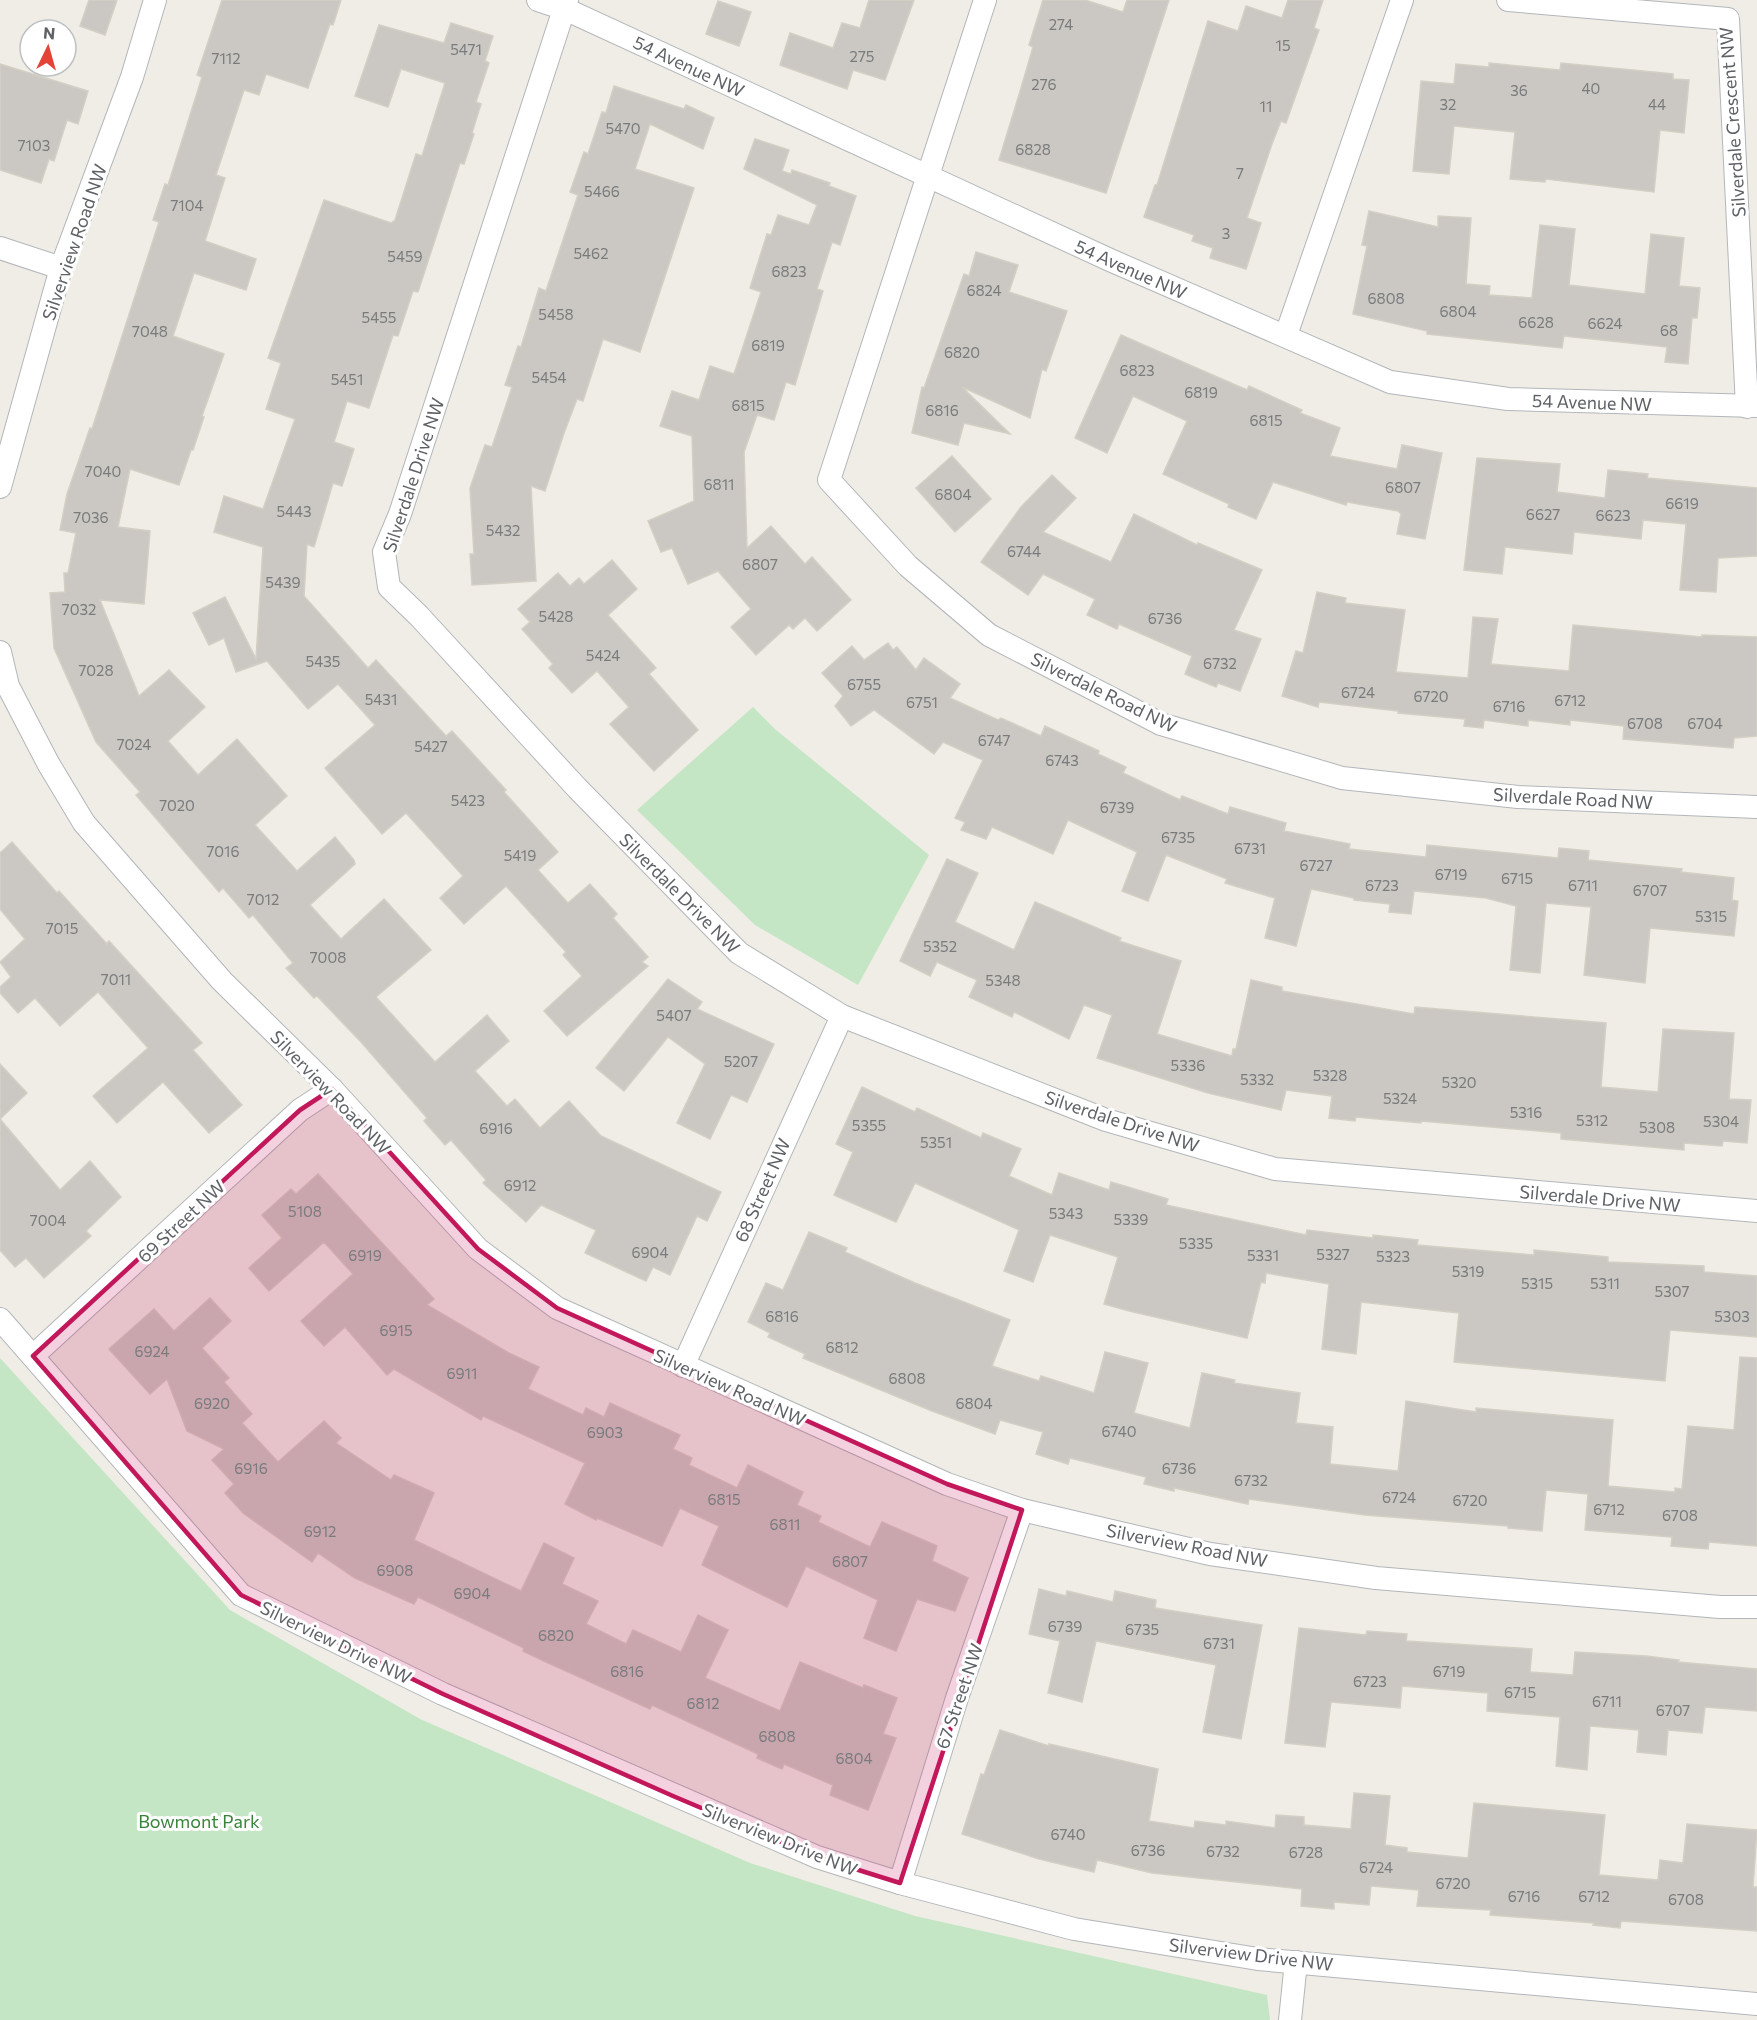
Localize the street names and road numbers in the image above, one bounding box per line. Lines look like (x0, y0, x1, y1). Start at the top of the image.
street label: Silverdale Crescent NW (1714, 26, 1750, 218)
street label: 54 Avenue NW (630, 31, 748, 101)
street label: Silverview Road NW (37, 161, 111, 323)
street label: 54 Avenue NW (1072, 235, 1190, 303)
street label: 54 Avenue NW (1532, 389, 1652, 415)
street label: Silverdale Drive NW (378, 395, 448, 555)
street label: Silverdale Road NW (1027, 647, 1181, 737)
street label: Silverdale Road NW (1493, 783, 1653, 813)
street label: Silverdale Drive NW (615, 828, 745, 958)
street label: Silverview Road NW (266, 1025, 396, 1159)
street label: Silverdale Drive NW (1042, 1086, 1202, 1156)
street label: 68 Street NW (729, 1135, 795, 1245)
street label: 69 Street NW (133, 1175, 229, 1267)
street label: Silverdale Drive NW (1519, 1180, 1681, 1216)
street label: Silverview Road NW (651, 1344, 809, 1430)
street label: Silverview Road NW (1105, 1519, 1269, 1571)
street label: Silverview Drive NW (257, 1596, 415, 1688)
street label: 67 Street NW (931, 1640, 987, 1752)
street label: Silverview Drive NW (699, 1798, 861, 1880)
street label: Silverview Drive NW (1168, 1933, 1334, 1975)

